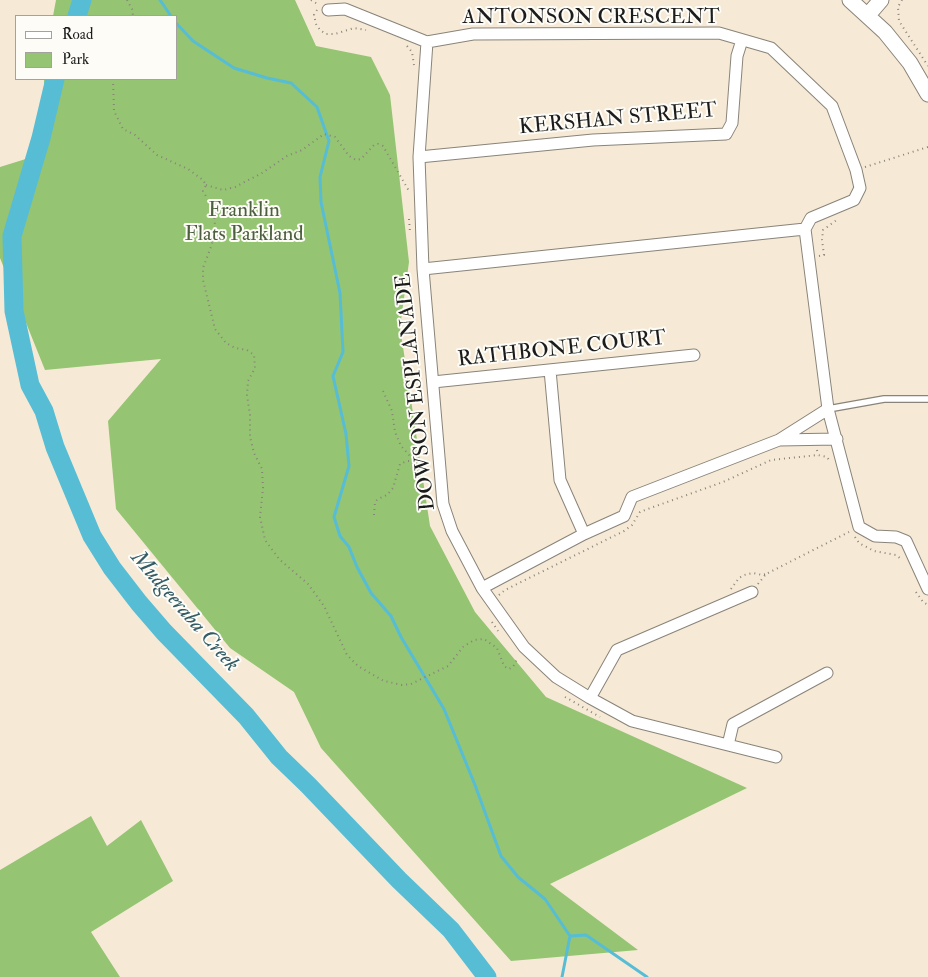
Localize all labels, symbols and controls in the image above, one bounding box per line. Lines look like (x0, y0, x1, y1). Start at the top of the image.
street label: ANTONSON CRESCENT (462, 5, 720, 31)
legend (15, 15, 178, 80)
text: Road (62, 25, 93, 44)
text: Park (62, 50, 89, 69)
street label: KERSHAN STREET (518, 99, 718, 141)
park label: Franklin Flats Parkland (185, 198, 303, 248)
street label: DOWSON ESPLANADE (392, 272, 442, 512)
street label: RATHBONE COURT (457, 327, 667, 373)
water label: Mudgeeraba Creek (124, 546, 244, 678)

